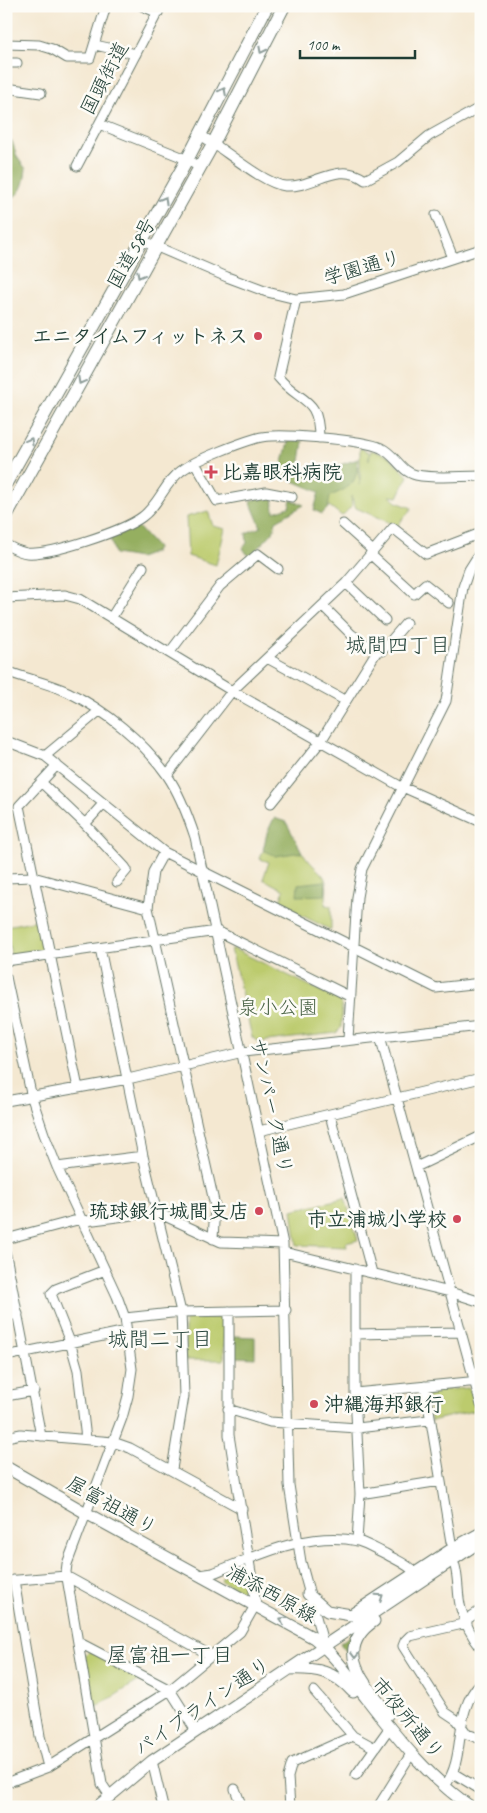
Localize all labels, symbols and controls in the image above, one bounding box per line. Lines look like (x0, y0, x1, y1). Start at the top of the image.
scale bar (300, 28, 414, 60)
text: 100 m (307, 36, 341, 55)
street label: 国頭街道 (75, 37, 134, 119)
one-way arrow (258, 44, 268, 53)
one-way arrow (217, 88, 227, 97)
one-way arrow (158, 197, 168, 206)
street label: 国道58号 (102, 213, 161, 293)
street label: 学園通り (320, 244, 404, 291)
one-way arrow (136, 270, 146, 279)
place label: エニタイムフィットネス (32, 324, 248, 349)
marker: エニタイムフィットネス (252, 330, 264, 342)
one-way arrow (78, 376, 88, 385)
one-way arrow (24, 437, 34, 446)
place label: 比嘉眼科病院 (222, 460, 342, 485)
marker: 比嘉眼科病院 (204, 465, 218, 479)
district label: 城間四丁目 (346, 632, 451, 658)
park label: 泉小公園 (238, 995, 318, 1020)
street label: サンパーク通り (245, 1035, 298, 1177)
place label: 琉球銀行城間支店 (89, 1199, 249, 1224)
marker: 琉球銀行城間支店 (253, 1205, 265, 1217)
place label: 市立浦城小学校 (307, 1207, 447, 1232)
marker: 市立浦城小学校 (451, 1213, 463, 1225)
district label: 城間二丁目 (108, 1326, 213, 1352)
place label: 沖縄海邦銀行 (324, 1392, 444, 1417)
marker: 沖縄海邦銀行 (308, 1398, 320, 1410)
street label: 屋富祖通り (62, 1470, 162, 1541)
street label: 浦添西原線 (222, 1558, 322, 1629)
one-way arrow (374, 1594, 383, 1603)
one-way arrow (280, 1616, 289, 1626)
district label: 屋富祖一丁目 (107, 1642, 233, 1668)
street label: パイプライン通り (129, 1652, 275, 1761)
one-way arrow (350, 1652, 360, 1660)
street label: 市役所通り (366, 1672, 449, 1765)

